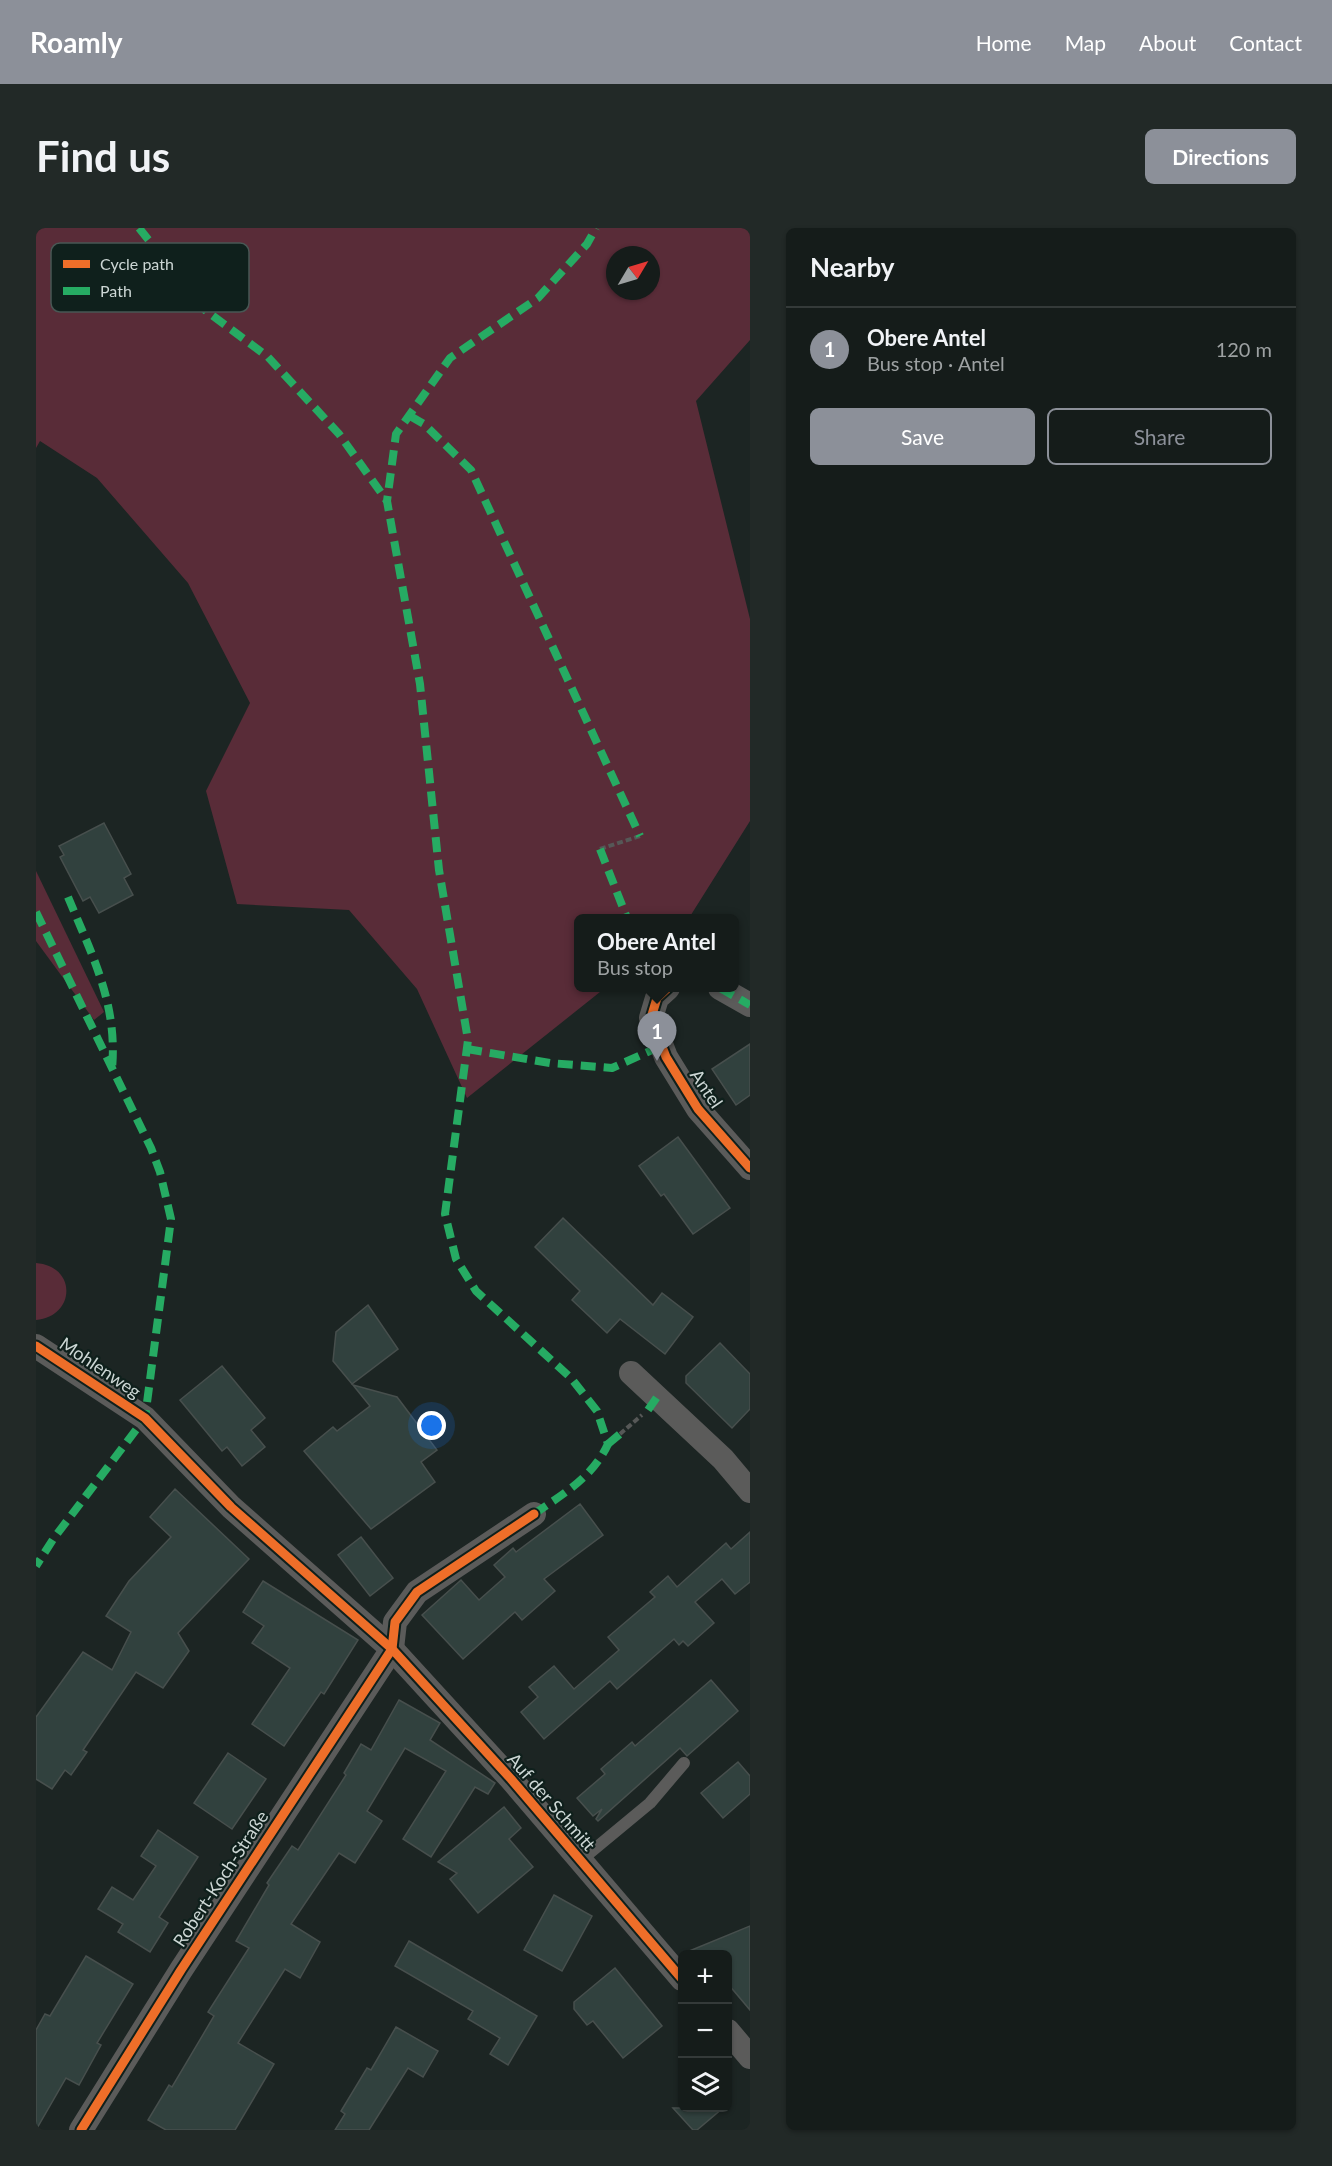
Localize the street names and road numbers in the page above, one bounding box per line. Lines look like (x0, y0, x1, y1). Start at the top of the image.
street label: Antel (686, 1065, 728, 1112)
street label: Mohlenweg (56, 1332, 145, 1402)
street label: Auf der Schmitt (503, 1748, 601, 1855)
street label: Robert-Koch-Straße (168, 1806, 272, 1951)

